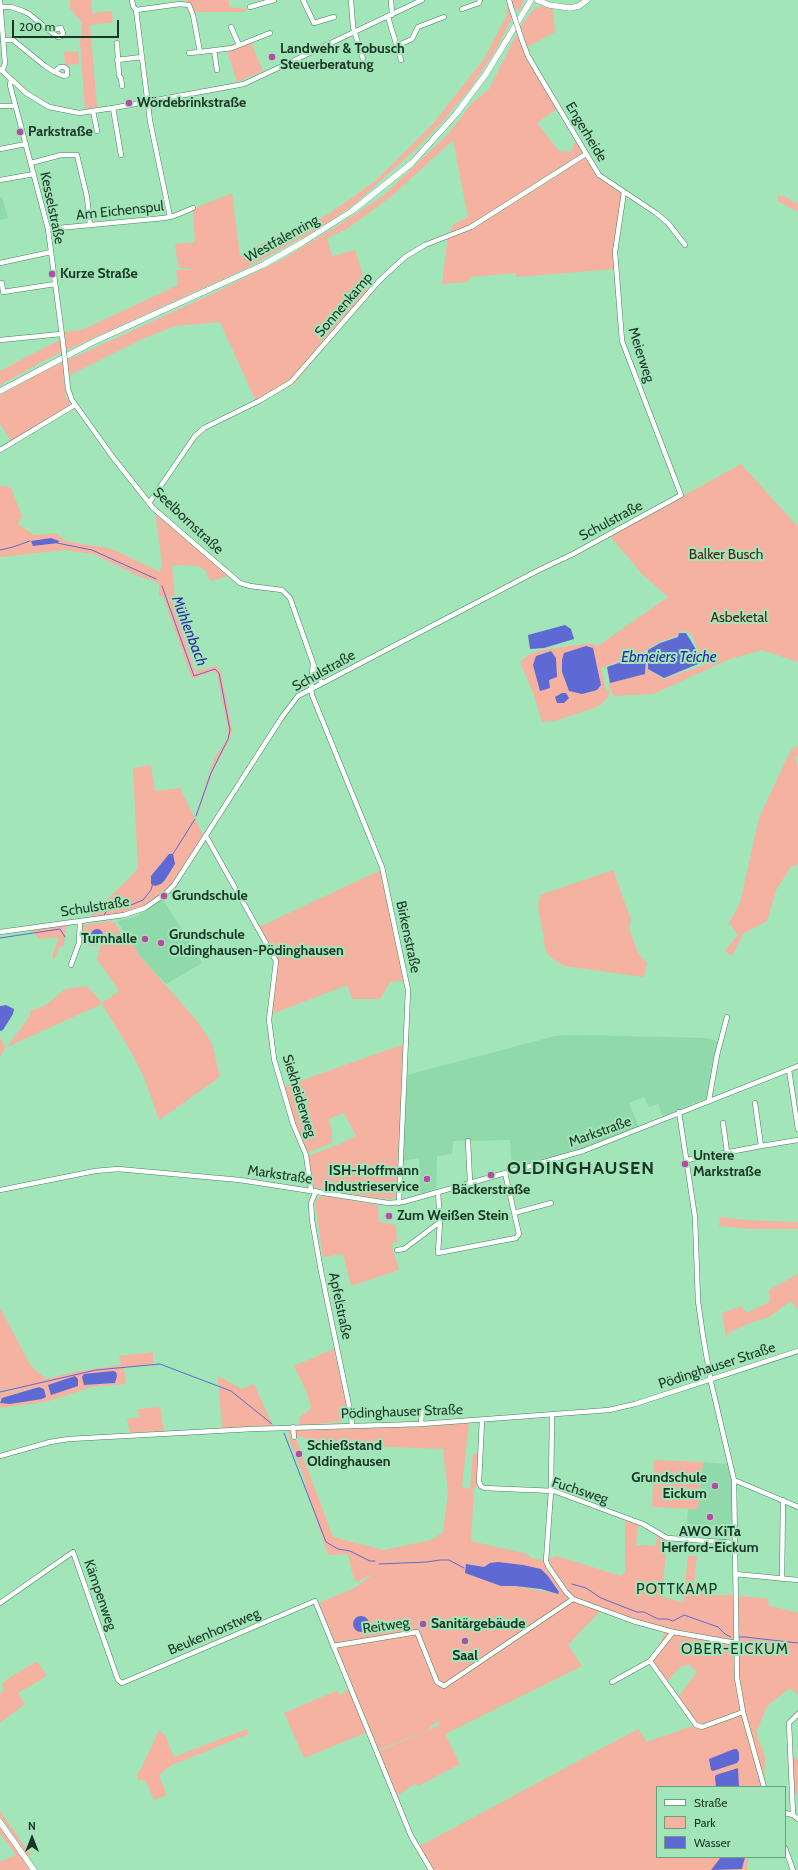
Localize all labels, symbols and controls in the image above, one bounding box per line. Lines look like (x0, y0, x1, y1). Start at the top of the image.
scale bar (14, 12, 121, 38)
text: 200 m (19, 19, 55, 34)
place label: Landwehr & Tobusch Steuerberatung (280, 41, 405, 74)
marker: Landwehr & Tobusch Steuerberatung (267, 52, 277, 62)
place label: Wördebrinkstraße (137, 95, 246, 111)
marker: Wördebrinkstraße (124, 98, 134, 108)
street label: Engerheide (562, 99, 610, 165)
place label: Parkstraße (28, 124, 93, 140)
marker: Parkstraße (15, 127, 25, 137)
street label: Kesselstraße (36, 170, 68, 246)
street label: Am Eichenspul (75, 198, 165, 224)
street label: Westfalenring (242, 212, 322, 266)
place label: Kurze Straße (60, 266, 138, 282)
marker: Kurze Straße (47, 269, 57, 279)
street label: Sonnenkamp (312, 269, 376, 341)
street label: Meierweg (624, 325, 658, 385)
street label: Seelbornstraße (149, 484, 227, 558)
street label: Schulstraße (576, 497, 646, 545)
park label: Balker Busch (689, 547, 763, 563)
water label: Mühlenbach (167, 593, 211, 669)
park label: Asbeketal (710, 610, 768, 626)
street label: Schulstraße (290, 647, 358, 695)
water label: Ebmeiers Teiche (621, 649, 717, 667)
place label: Grundschule (172, 888, 248, 904)
marker: Grundschule (159, 891, 169, 901)
street label: Schulstraße (59, 893, 131, 921)
street label: Birkenstraße (392, 899, 424, 975)
place label: Grundschule Oldinghausen-Pödinghausen (169, 927, 344, 960)
place label: Turnhalle (81, 931, 137, 947)
marker: Turnhalle (140, 934, 150, 944)
marker: Grundschule Oldinghausen-Pödinghausen (156, 938, 166, 948)
street label: Siekheiderweg (278, 1053, 320, 1139)
street label: Markstraße (566, 1113, 634, 1151)
place label: Untere Markstraße (693, 1148, 761, 1180)
district label: OLDINGHAUSEN (507, 1158, 655, 1180)
marker: Untere Markstraße (680, 1159, 690, 1169)
street label: Markstraße (246, 1162, 314, 1188)
place label: ISH-Hoffmann Industrieservice (324, 1163, 419, 1196)
marker: Bäckerstraße (486, 1170, 496, 1180)
marker: ISH-Hoffmann Industrieservice (422, 1174, 432, 1184)
place label: Bäckerstraße (452, 1182, 530, 1198)
place label: Zum Weißen Stein (397, 1208, 509, 1224)
marker: Zum Weißen Stein (384, 1211, 394, 1221)
street label: Apfelstraße (325, 1271, 355, 1341)
street label: Pödinghauser Straße (656, 1339, 778, 1393)
street label: Pödinghauser Straße (341, 1401, 463, 1423)
place label: Schießstand Oldinghausen (307, 1438, 390, 1470)
marker: Schießstand Oldinghausen (294, 1449, 304, 1459)
place label: Grundschule Eickum (631, 1470, 707, 1502)
street label: Fuchsweg (550, 1474, 610, 1508)
marker: Grundschule Eickum (710, 1481, 720, 1491)
marker: AWO KiTa Herford-Eickum (705, 1512, 715, 1522)
place label: AWO KiTa Herford-Eickum (661, 1524, 759, 1556)
street label: Kämpenweg (80, 1557, 120, 1633)
district label: POTTKAMP (636, 1581, 718, 1599)
street label: Beukenhorstweg (165, 1605, 263, 1659)
street label: Reitweg (361, 1614, 411, 1638)
place label: Sanitärgebäude (431, 1616, 526, 1632)
marker: Sanitärgebäude (418, 1619, 428, 1629)
marker: Saal (460, 1636, 470, 1646)
district label: OBER-EICKUM (681, 1641, 789, 1659)
place label: Saal (452, 1648, 478, 1664)
legend (656, 1786, 786, 1858)
text: Straße (694, 1795, 727, 1810)
text: Park (694, 1815, 716, 1830)
north arrow (12, 1818, 52, 1858)
text: N (28, 1819, 36, 1833)
text: Wasser (694, 1835, 731, 1850)

